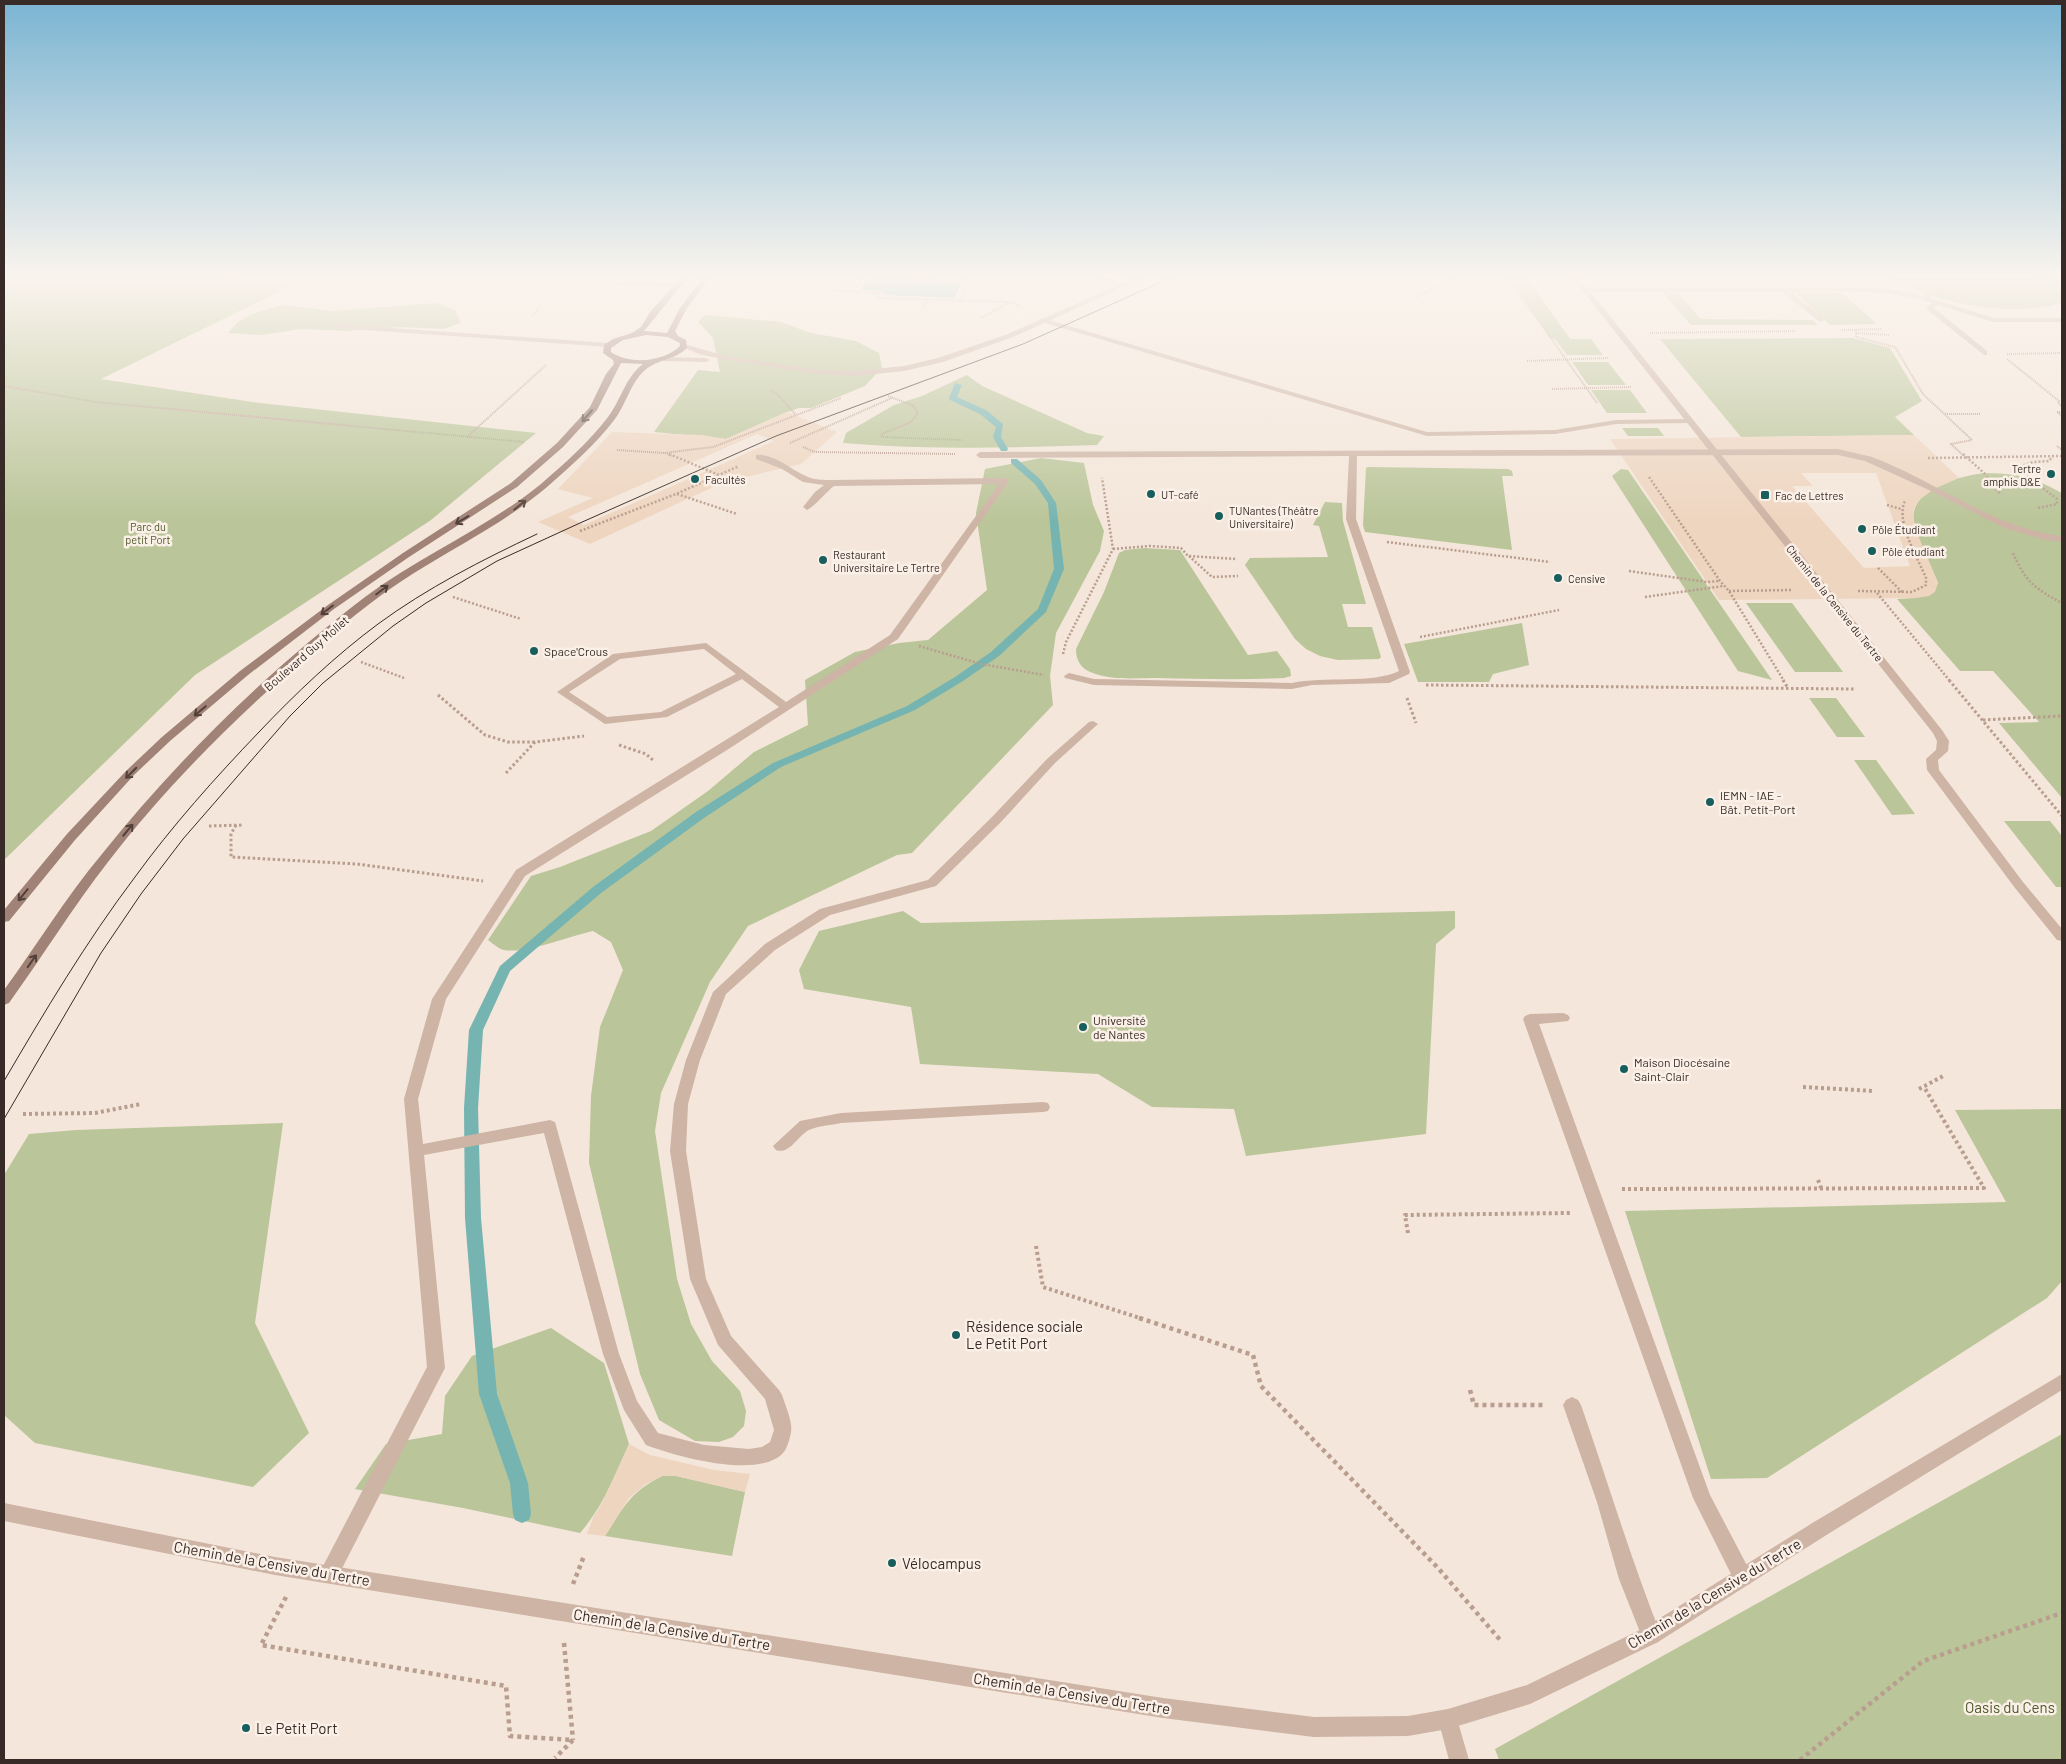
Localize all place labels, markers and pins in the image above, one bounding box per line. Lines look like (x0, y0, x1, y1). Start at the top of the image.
place label: Tertre amphis D&E (1983, 462, 2041, 488)
marker: Tertre amphis D&E (2045, 468, 2057, 480)
marker: Facultés (689, 473, 701, 485)
place label: Facultés (705, 473, 746, 486)
marker: UT-café (1145, 488, 1157, 500)
place label: UT-café (1161, 488, 1199, 501)
marker: Fac de Lettres (1759, 489, 1771, 501)
place label: Fac de Lettres (1775, 489, 1844, 502)
place label: TUNantes (Théâtre Universitaire) (1229, 504, 1319, 530)
marker: TUNantes (Théâtre Universitaire) (1213, 510, 1225, 522)
marker: Pôle Étudiant (1856, 523, 1868, 535)
place label: Pôle Étudiant (1872, 523, 1936, 536)
marker: Pôle étudiant (1866, 545, 1878, 557)
place label: Pôle étudiant (1882, 545, 1945, 558)
place label: Restaurant Universitaire Le Tertre (833, 548, 940, 574)
marker: Restaurant Universitaire Le Tertre (817, 554, 829, 566)
marker: Censive (1552, 572, 1564, 584)
place label: Censive (1568, 572, 1606, 585)
place label: Space'Crous (544, 644, 608, 658)
marker: Space'Crous (528, 645, 540, 657)
place label: IEMN - IAE - Bât. Petit-Port (1720, 788, 1796, 816)
marker: IEMN - IAE - Bât. Petit-Port (1704, 796, 1716, 808)
place label: Université de Nantes (1093, 1013, 1146, 1041)
marker: Université de Nantes (1077, 1021, 1089, 1033)
place label: Maison Diocésaine Saint-Clair (1634, 1055, 1730, 1083)
marker: Maison Diocésaine Saint-Clair (1618, 1063, 1630, 1075)
place label: Résidence sociale Le Petit Port (966, 1317, 1083, 1352)
marker: Résidence sociale Le Petit Port (950, 1329, 962, 1341)
place label: Vélocampus (902, 1554, 981, 1572)
marker: Vélocampus (886, 1557, 898, 1569)
place label: Le Petit Port (256, 1719, 338, 1737)
marker: Le Petit Port (240, 1722, 252, 1734)

